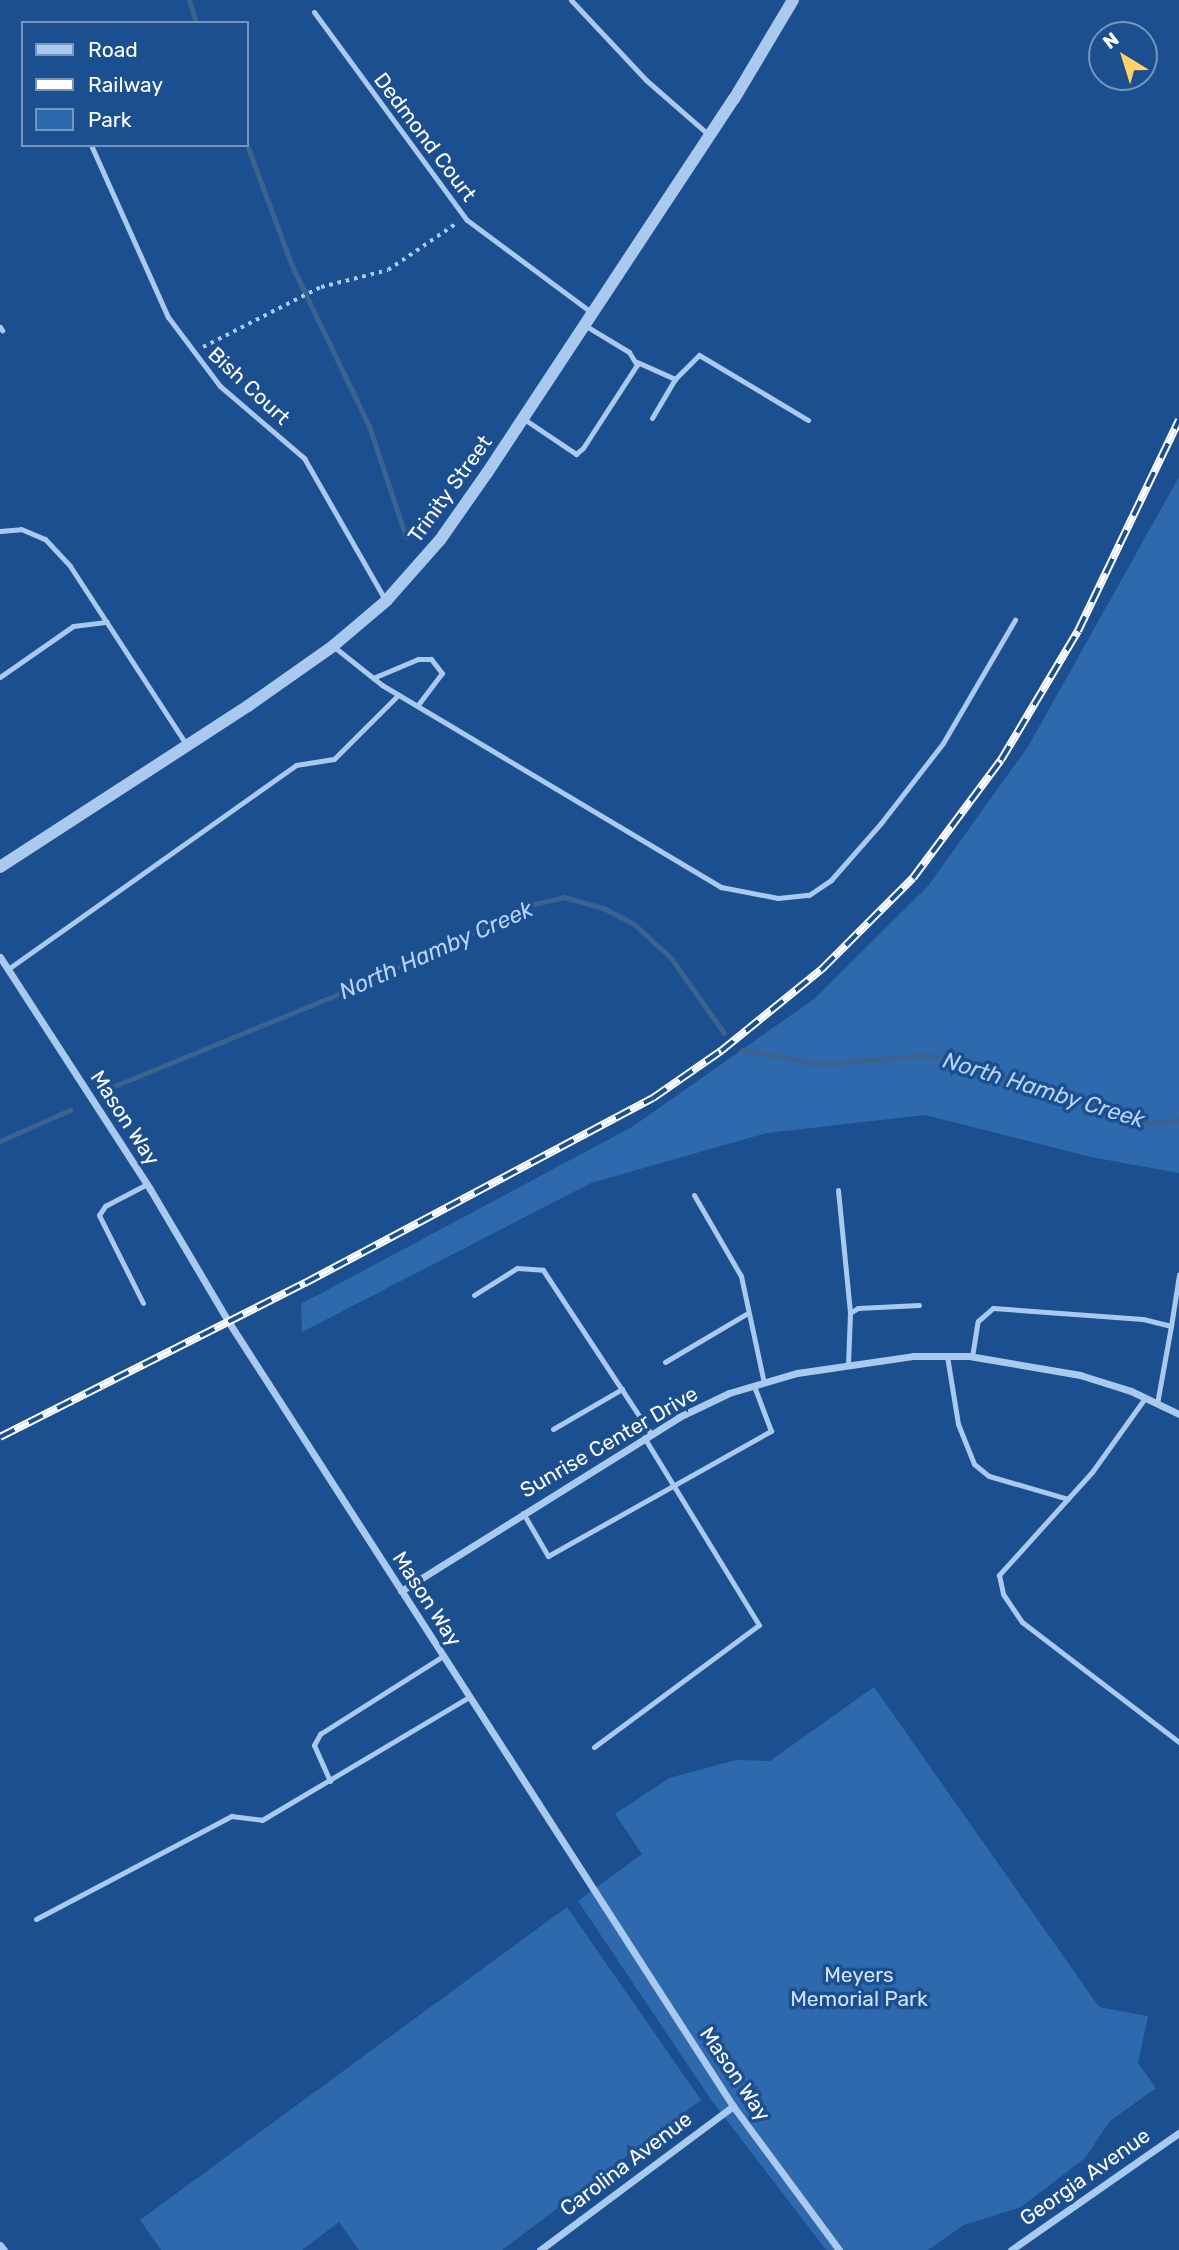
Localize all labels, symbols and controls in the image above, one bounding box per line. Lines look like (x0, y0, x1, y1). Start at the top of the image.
legend (21, 21, 248, 147)
north arrow (1088, 21, 1158, 91)
text: N (1099, 27, 1123, 54)
text: Road (88, 37, 138, 62)
street label: Dedmond Court (368, 68, 482, 206)
text: Railway (88, 72, 163, 97)
text: Park (88, 107, 132, 132)
street label: Bish Court (203, 342, 295, 430)
street label: Trinity Street (402, 430, 498, 548)
water label: North Hamby Creek (334, 895, 538, 1005)
water label: North Hamby Creek (940, 1046, 1148, 1134)
street label: Mason Way (85, 1066, 165, 1170)
street label: Sunrise Center Drive (516, 1381, 702, 1503)
street label: Mason Way (387, 1547, 467, 1651)
park label: Meyers Memorial Park (790, 1962, 928, 2012)
street label: Mason Way (694, 2022, 776, 2126)
street label: Carolina Avenue (555, 2106, 697, 2222)
street label: Georgia Avenue (1015, 2123, 1155, 2231)

